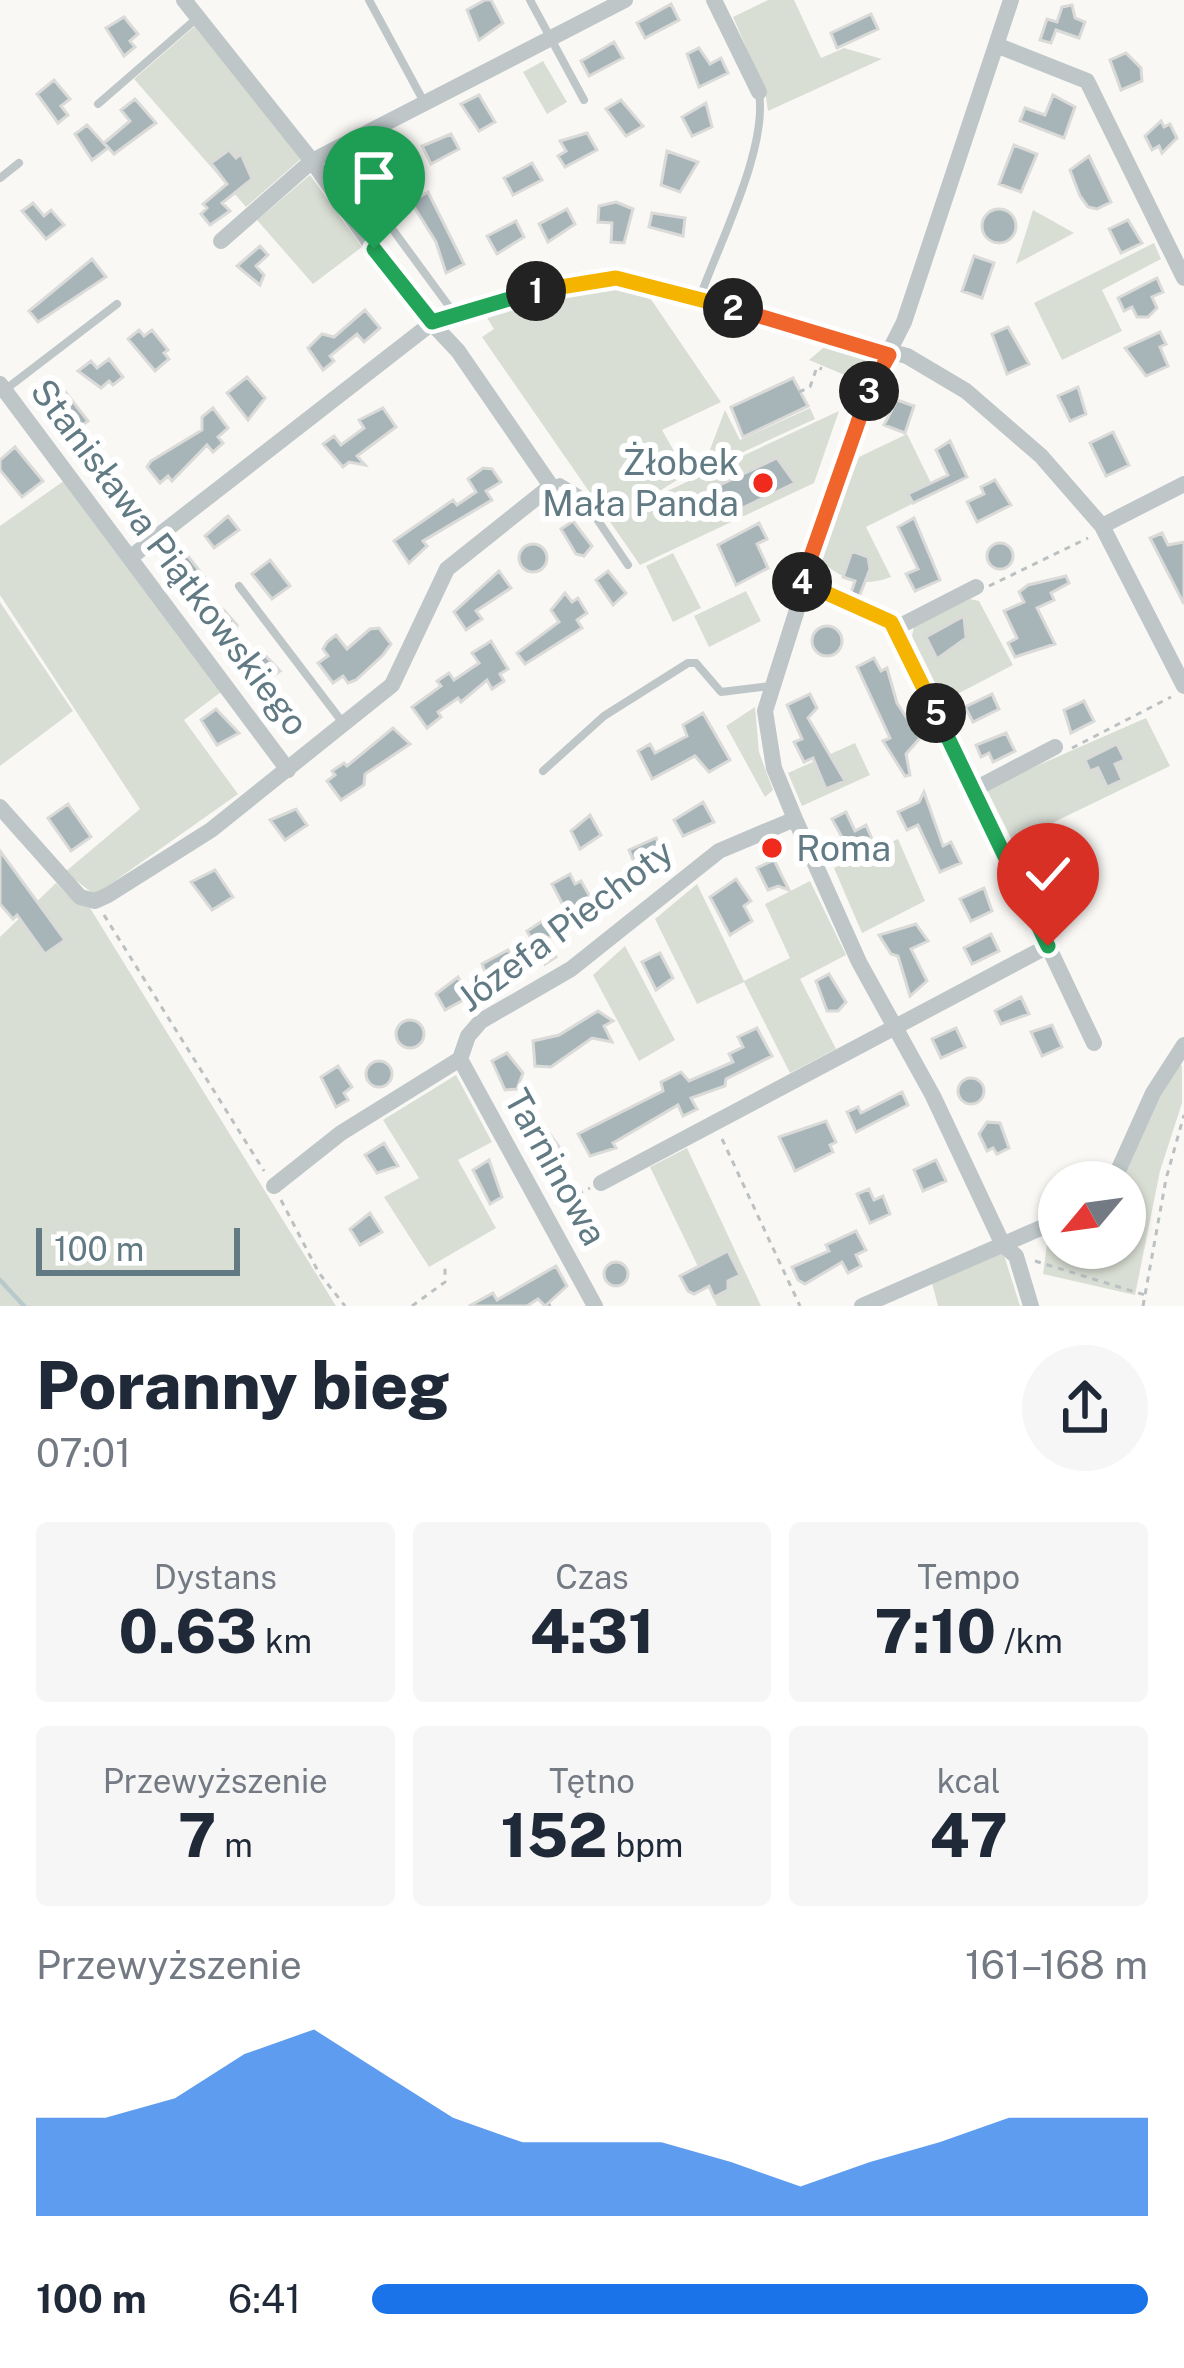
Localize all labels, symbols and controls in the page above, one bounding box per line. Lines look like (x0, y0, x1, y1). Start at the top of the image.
pin (323, 126, 425, 249)
icon: arrive (341, 144, 407, 210)
pin: 1 (506, 261, 566, 321)
text: 1 (529, 272, 543, 310)
pin: 2 (703, 278, 763, 338)
text: 2 (723, 289, 743, 327)
pin: 3 (839, 361, 899, 421)
street label: Stanisława Piątkowskiego (22, 371, 318, 743)
text: 3 (858, 372, 880, 410)
place label: Żłobek Mała Panda (542, 441, 739, 524)
marker: Żłobek Mała Panda (750, 470, 776, 496)
pin: 4 (772, 552, 832, 612)
text: 4 (791, 563, 813, 601)
pin: 5 (906, 683, 966, 743)
text: 5 (925, 694, 947, 732)
pin (997, 823, 1099, 946)
place label: Roma (796, 827, 891, 869)
street label: Józefa Piechoty (449, 830, 681, 1020)
marker: Roma (759, 835, 785, 861)
icon: check (1015, 841, 1081, 907)
street label: Tarninowa (496, 1082, 616, 1252)
north arrow (1038, 1161, 1146, 1269)
map controls (1038, 1161, 1146, 1269)
scale bar (36, 1222, 240, 1275)
text: 100 m (54, 1230, 144, 1268)
button: share (1022, 1345, 1148, 1471)
text: Poranny bieg (36, 1346, 449, 1424)
text: 07:01 (36, 1430, 131, 1476)
text: Dystans (154, 1558, 277, 1596)
text: Czas (555, 1558, 629, 1596)
text: Tempo (917, 1558, 1020, 1596)
text: 0.63 (119, 1596, 257, 1667)
text: 4:31 (530, 1596, 654, 1667)
text: 7:10 (875, 1596, 996, 1667)
text: km (257, 1622, 312, 1660)
text: /km (996, 1622, 1063, 1660)
text: Przewyższenie (103, 1762, 328, 1800)
text: Tętno (549, 1762, 635, 1800)
text: kcal (937, 1762, 1001, 1800)
text: 7 (178, 1800, 216, 1871)
text: 152 (501, 1800, 607, 1871)
text: 47 (929, 1800, 1008, 1871)
text: m (216, 1826, 253, 1864)
text: bpm (607, 1826, 683, 1864)
text: Przewyższenie (36, 1942, 302, 1988)
text: 161–168 m (965, 1942, 1148, 1988)
text: 100 m (36, 2276, 147, 2322)
text: 6:41 (228, 2276, 301, 2322)

